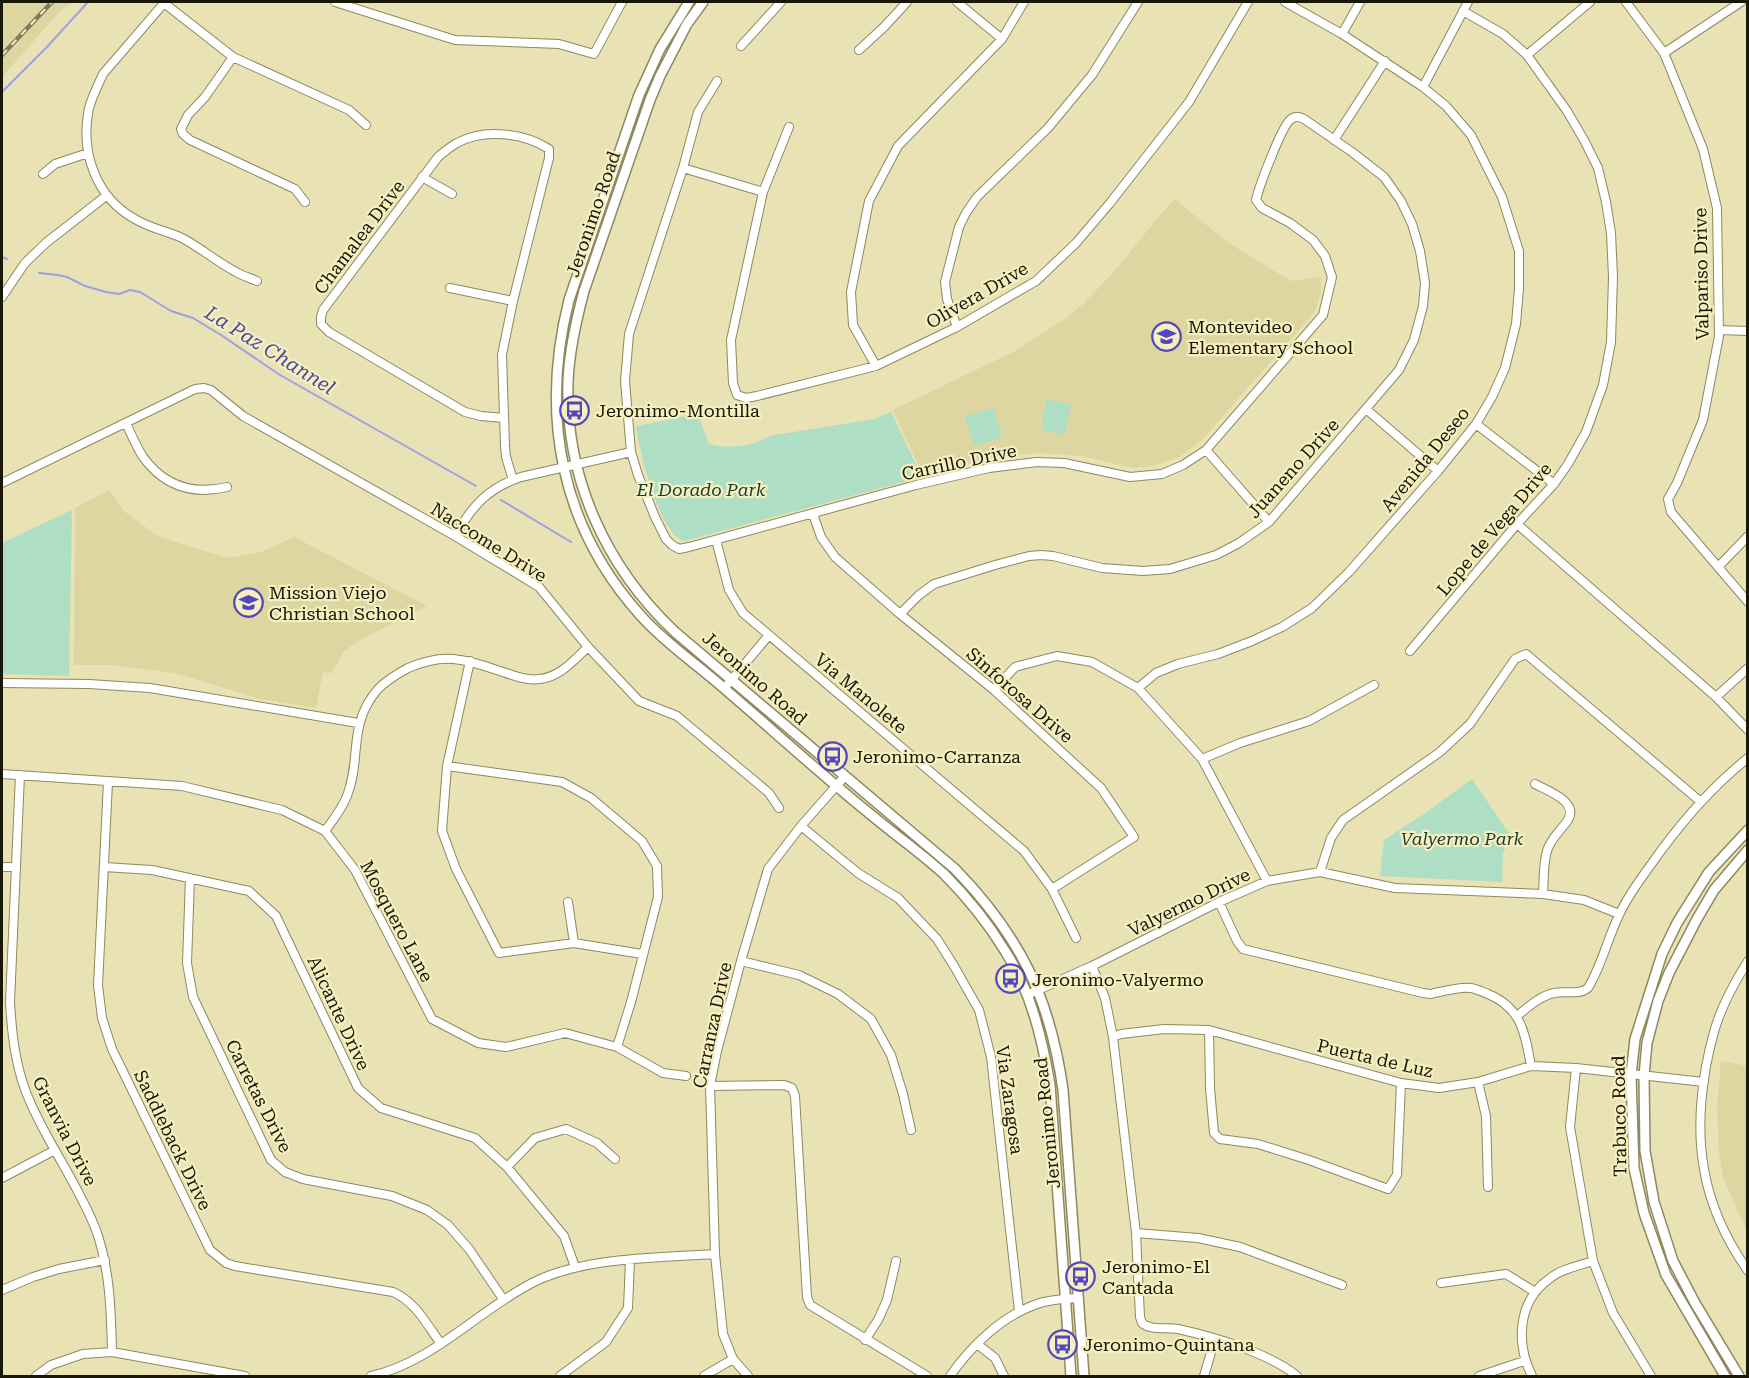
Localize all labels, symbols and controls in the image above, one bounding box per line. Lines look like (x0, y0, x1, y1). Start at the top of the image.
street label: Jeronimo Road (562, 148, 625, 280)
street label: Chamalea Drive (309, 176, 409, 298)
street label: Valpariso Drive (1689, 208, 1713, 340)
street label: Olivera Drive (922, 257, 1032, 333)
water label: La Paz Channel (200, 300, 339, 400)
place label: Montevideo Elementary School (1188, 316, 1353, 358)
school or university icon: Montevideo Elementary School (1151, 320, 1183, 352)
bus stop icon: Jeronimo-Montilla (559, 394, 591, 426)
place label: Jeronimo-Montilla (596, 400, 760, 421)
street label: Avenida Deseo (1376, 402, 1474, 516)
street label: Juaneno Drive (1243, 414, 1343, 522)
street label: Carrillo Drive (900, 440, 1018, 484)
street label: Lope de Vega Drive (1432, 458, 1556, 600)
park label: El Dorado Park (636, 479, 766, 500)
street label: Naccome Drive (427, 498, 551, 586)
place label: Mission Viejo Christian School (269, 582, 415, 624)
school or university icon: Mission Viejo Christian School (232, 586, 264, 618)
street label: Jeronimo Road (698, 627, 812, 729)
street label: Sinforosa Drive (962, 643, 1078, 747)
street label: Via Manolete (811, 648, 911, 738)
bus stop icon: Jeronimo-Carranza (816, 740, 848, 772)
place label: Jeronimo-Carranza (853, 746, 1021, 767)
park label: Valyermo Park (1401, 828, 1524, 849)
street label: Mosquero Lane (356, 857, 438, 985)
street label: Valyermo Drive (1124, 863, 1254, 941)
street label: Alicante Drive (303, 953, 375, 1074)
street label: Carranza Drive (688, 960, 736, 1090)
bus stop icon: Jeronimo-Valyermo (995, 963, 1027, 995)
place label: Jeronimo-Valyermo (1032, 969, 1204, 990)
street label: Puerta de Luz (1315, 1034, 1436, 1082)
street label: Carretas Drive (222, 1036, 296, 1156)
street label: Via Zaragosa (992, 1044, 1028, 1156)
street label: Trabuco Road (1607, 1055, 1631, 1177)
street label: Jeronimo Road (1030, 1056, 1064, 1190)
street label: Saddleback Drive (130, 1067, 216, 1214)
street label: Granvia Drive (28, 1073, 102, 1189)
place label: Jeronimo-El Cantada (1102, 1256, 1210, 1298)
bus stop icon: Jeronimo-El Cantada (1065, 1260, 1097, 1292)
bus stop icon: Jeronimo-Quintana (1046, 1328, 1078, 1360)
place label: Jeronimo-Quintana (1083, 1334, 1255, 1355)

